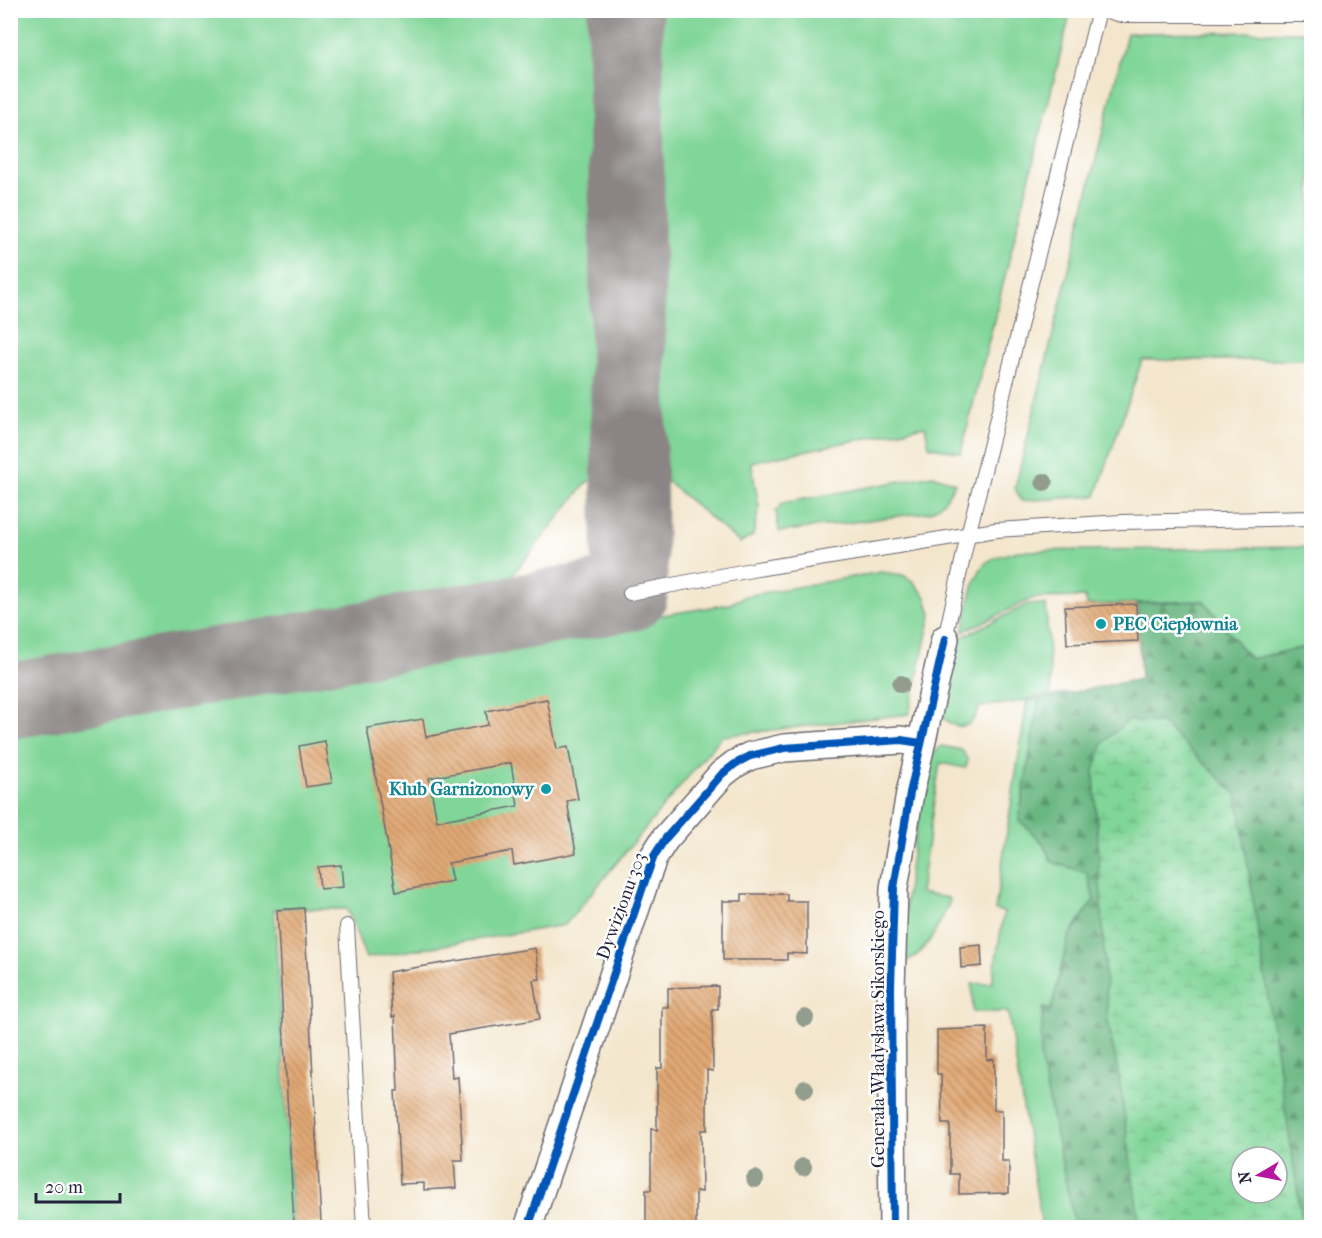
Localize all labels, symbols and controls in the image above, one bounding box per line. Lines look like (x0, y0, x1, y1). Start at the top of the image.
place label: PEC Ciepłownia (1113, 614, 1238, 635)
marker: PEC Ciepłownia (1094, 617, 1108, 631)
place label: Klub Garnizonowy (389, 779, 535, 800)
marker: Klub Garnizonowy (539, 782, 553, 796)
street label: Dywizjonu 303 (592, 850, 651, 963)
street label: Generała Władysława Sikorskiego (868, 910, 889, 1168)
north arrow (1229, 1145, 1289, 1205)
scale bar (36, 1166, 120, 1204)
text: N (1234, 1169, 1255, 1185)
text: 20 m (45, 1177, 83, 1198)

